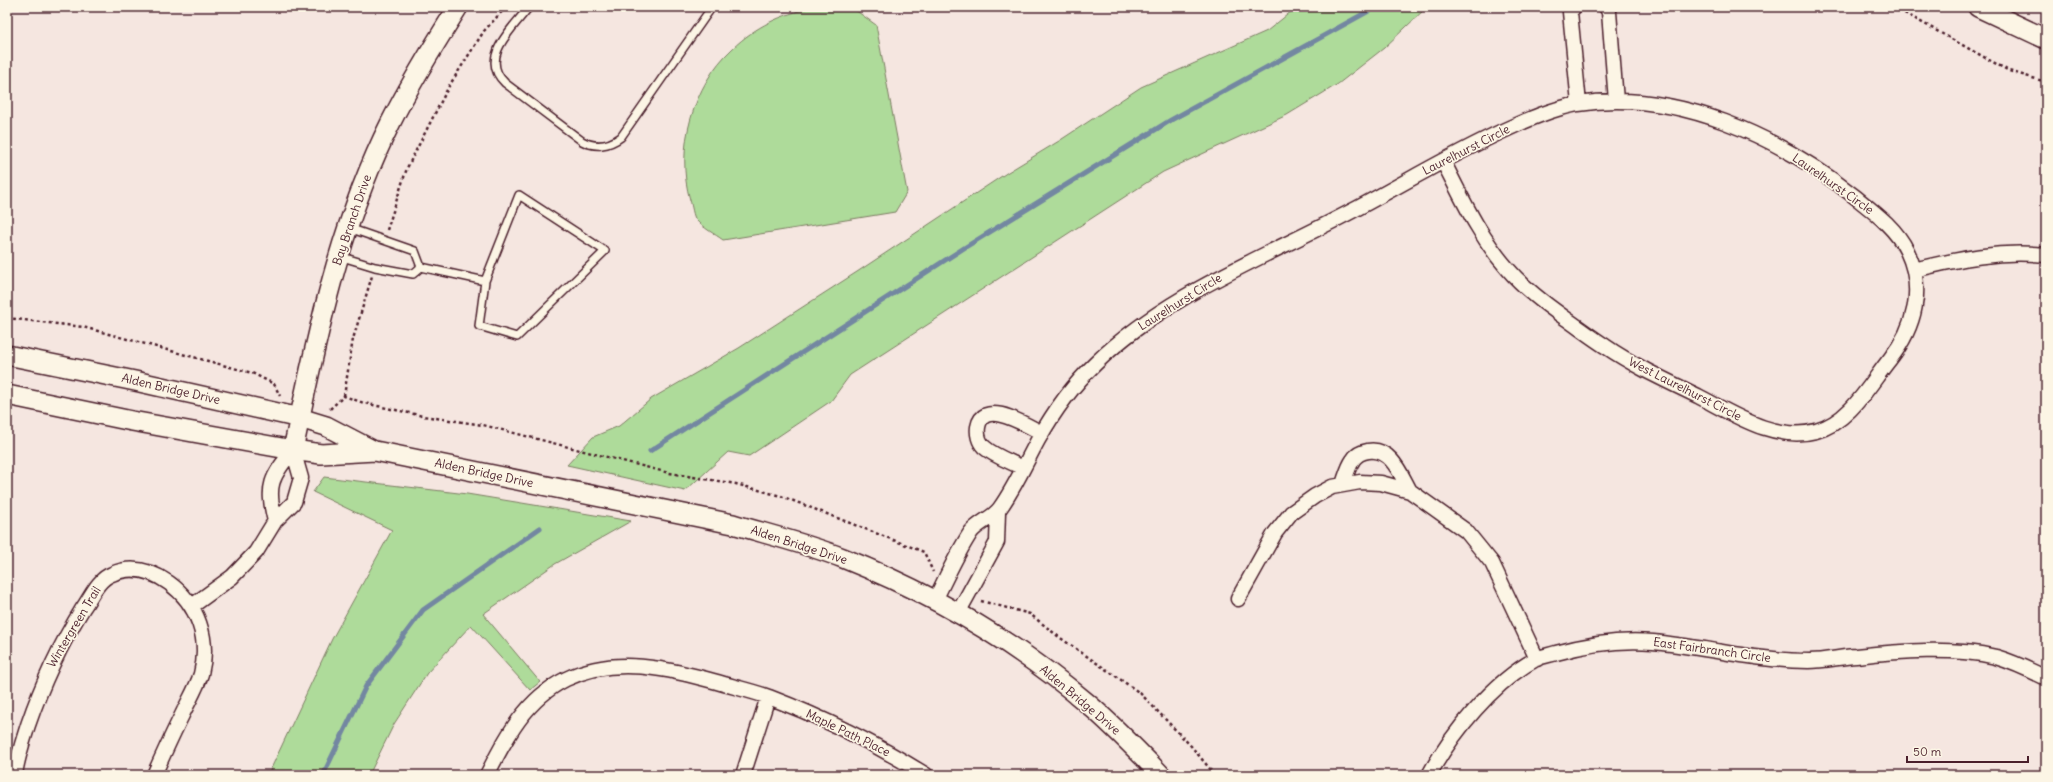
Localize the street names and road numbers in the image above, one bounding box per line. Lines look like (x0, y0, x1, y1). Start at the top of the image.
street label: Laurelhurst Circle (1420, 121, 1512, 178)
street label: Laurelhurst Circle (1790, 150, 1877, 217)
street label: Bay Branch Drive (329, 172, 374, 267)
street label: Laurelhurst Circle (1135, 270, 1224, 333)
street label: West Laurelhurst Circle (1626, 353, 1744, 424)
street label: Alden Bridge Drive (120, 370, 222, 407)
street label: Alden Bridge Drive (433, 455, 535, 490)
street label: Alden Bridge Drive (749, 522, 849, 567)
street label: Wintergreen Trail (43, 583, 104, 670)
street label: East Fairbranch Circle (1652, 634, 1772, 665)
street label: Alden Bridge Drive (1037, 662, 1124, 738)
street label: Maple Path Place (804, 706, 893, 759)

